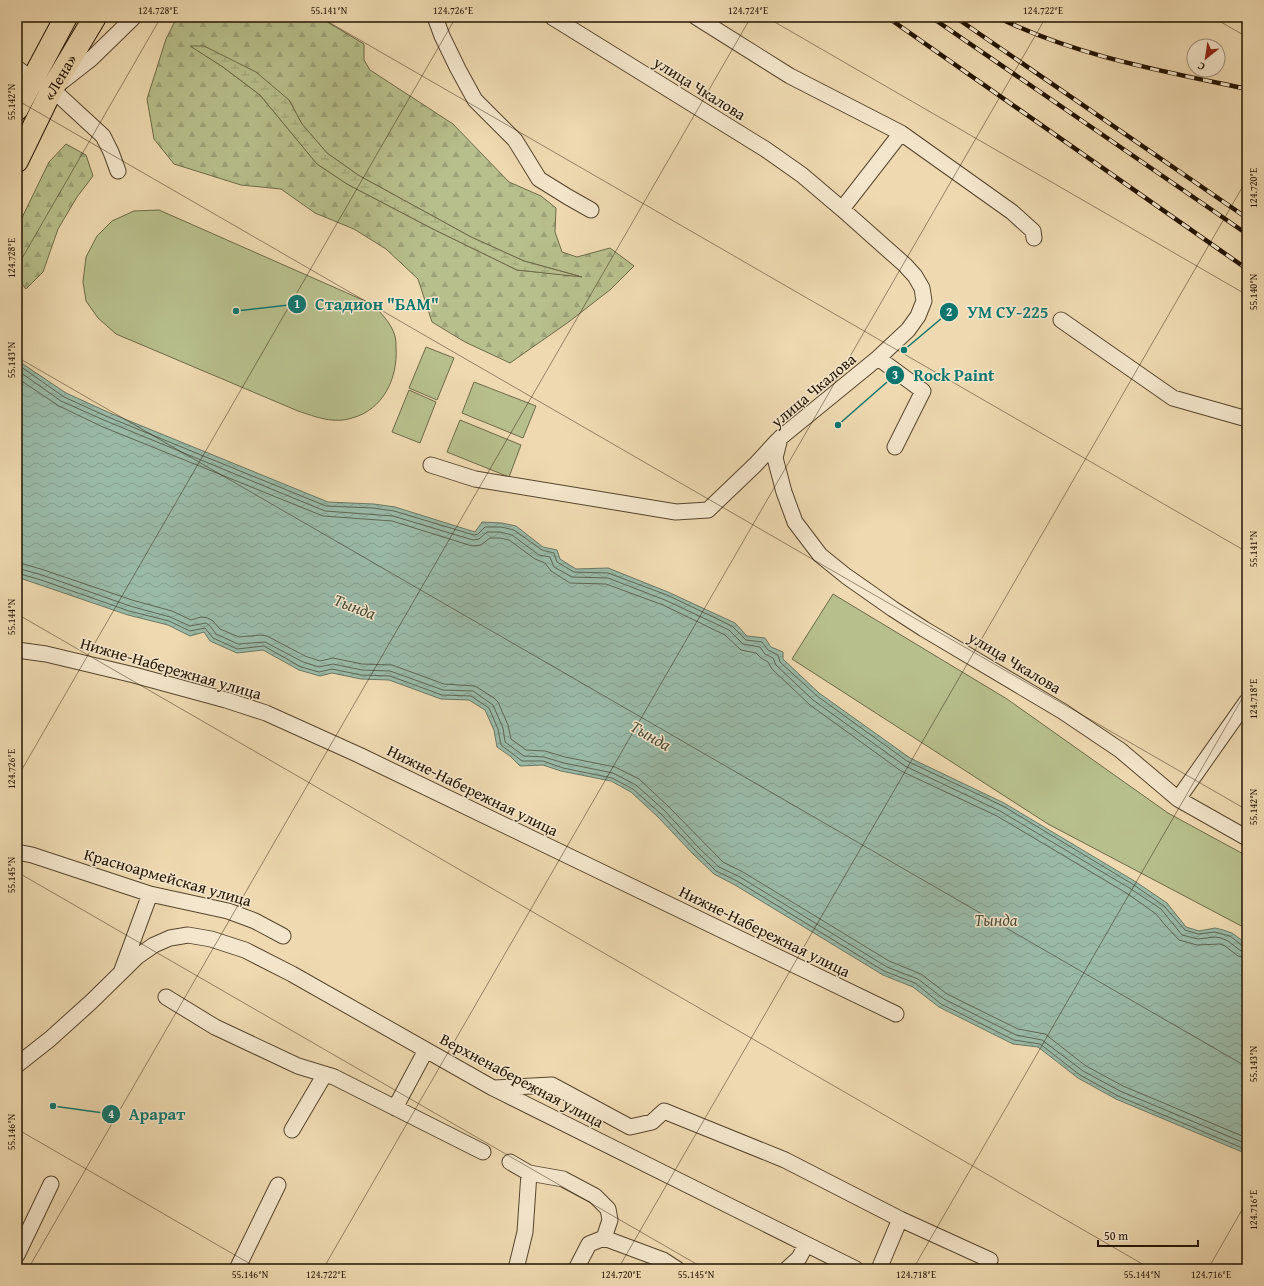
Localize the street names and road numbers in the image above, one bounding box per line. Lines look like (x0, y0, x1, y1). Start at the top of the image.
street label: «Лена» (36, 49, 82, 104)
street label: улица Чкалова (648, 50, 751, 126)
street label: улица Чкалова (764, 347, 861, 434)
street label: улица Чкалова (963, 624, 1066, 699)
street label: Нижне-Набережная улица (77, 631, 265, 706)
street label: Нижне-Набережная улица (383, 738, 563, 842)
street label: Красноармейская улица (81, 842, 255, 913)
street label: Нижне-Набережная улица (675, 879, 855, 983)
street label: Верхненабережная улица (436, 1027, 608, 1134)

